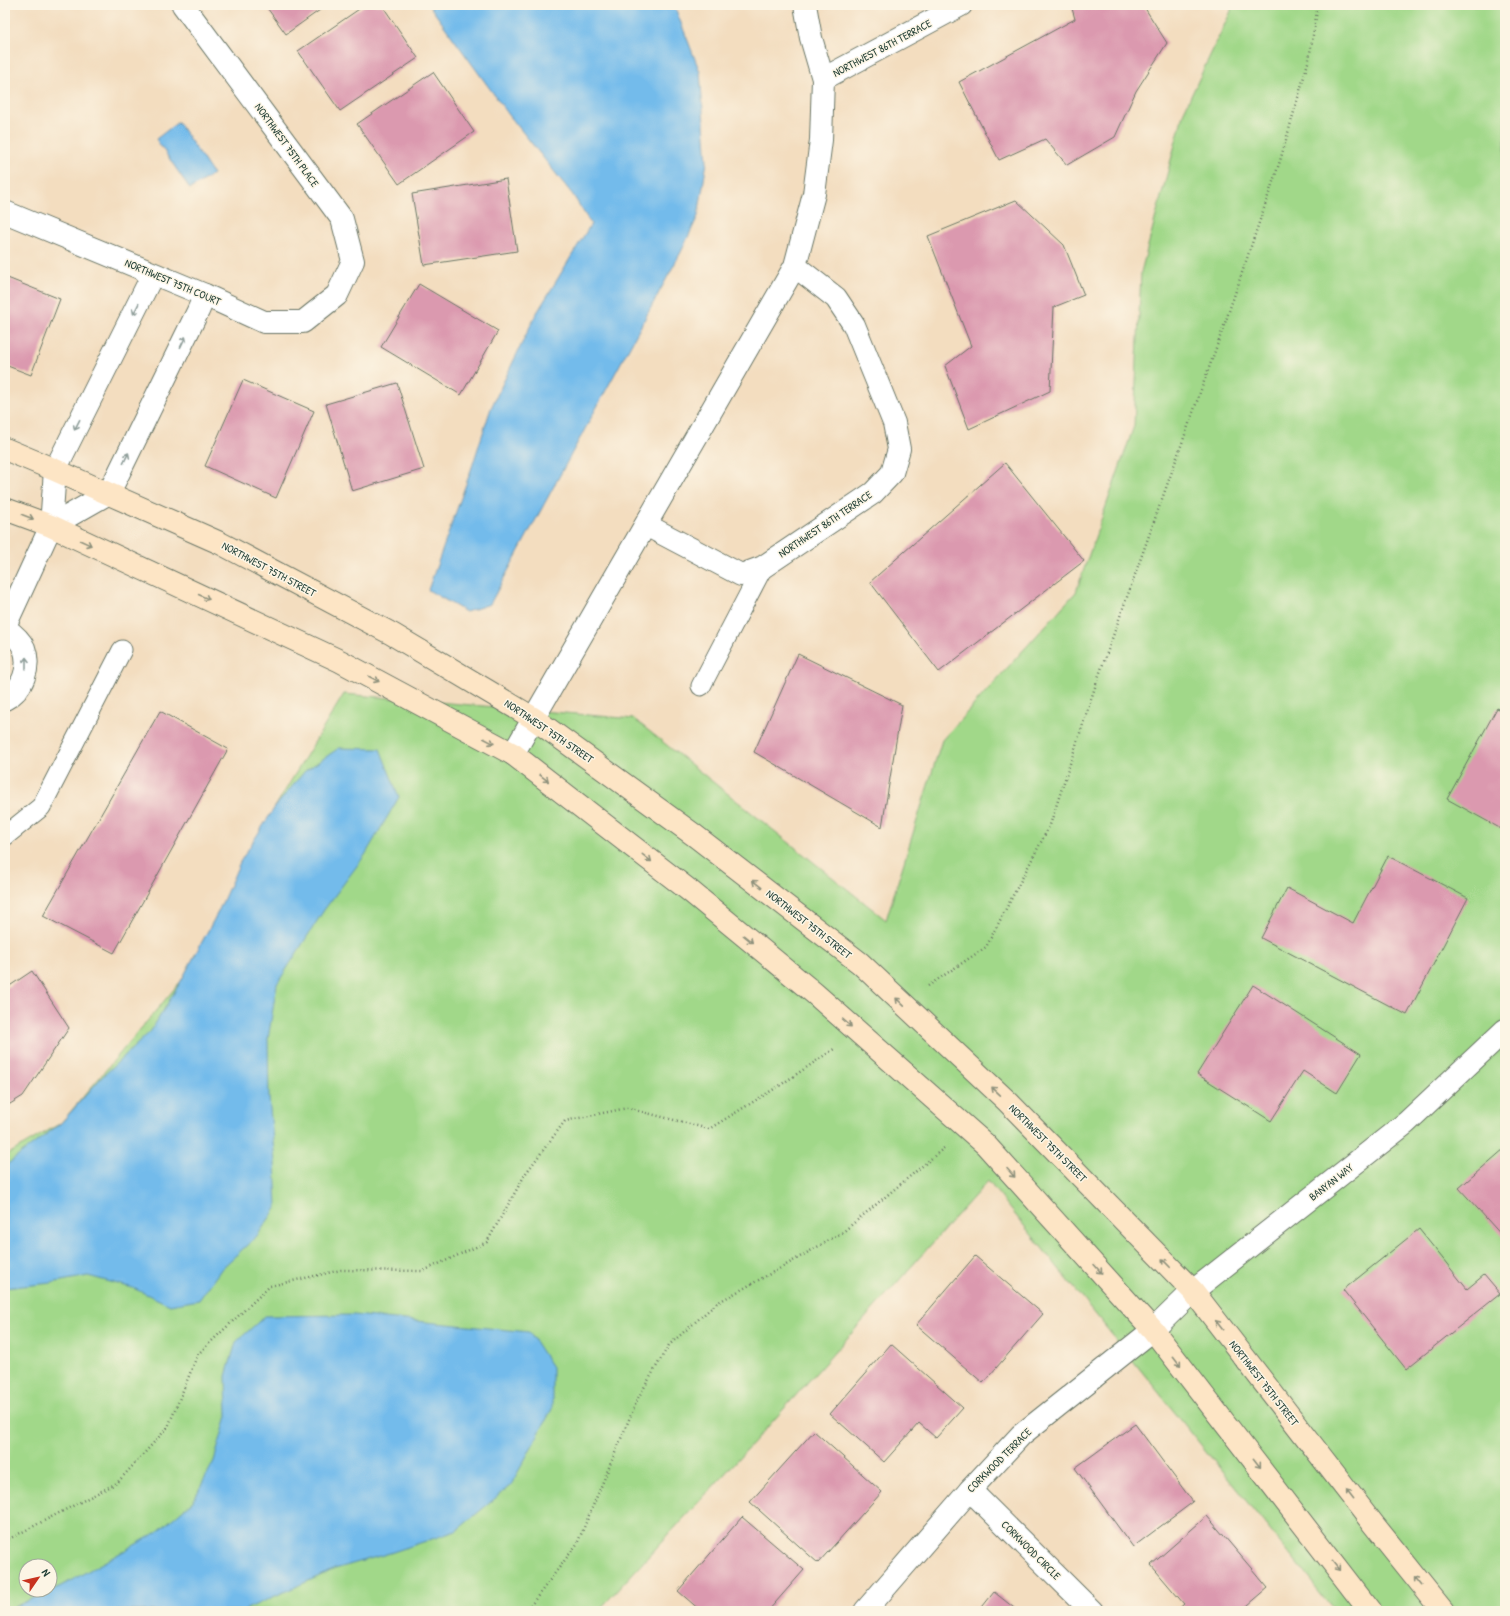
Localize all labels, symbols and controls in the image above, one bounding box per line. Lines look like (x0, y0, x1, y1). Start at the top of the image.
street label: NORTHWEST 86TH TERRACE (830, 16, 934, 80)
street label: NORTHWEST 75TH PLACE (252, 100, 322, 190)
street label: NORTHWEST 75TH COURT (123, 255, 224, 309)
one-way arrow (132, 302, 139, 314)
one-way arrow (180, 336, 187, 348)
one-way arrow (73, 418, 81, 430)
one-way arrow (123, 453, 130, 465)
street label: NORTHWEST 86TH TERRACE (776, 487, 875, 561)
one-way arrow (21, 514, 33, 522)
street label: NORTHWEST 75TH STREET (220, 538, 319, 600)
one-way arrow (80, 539, 92, 547)
one-way arrow (198, 594, 210, 601)
one-way arrow (22, 657, 30, 670)
one-way arrow (368, 676, 380, 684)
street label: NORTHWEST 75TH STREET (502, 696, 597, 767)
one-way arrow (482, 738, 494, 746)
one-way arrow (538, 774, 549, 783)
one-way arrow (641, 854, 652, 862)
one-way arrow (752, 879, 763, 888)
street label: NORTHWEST 75TH STREET (763, 886, 855, 962)
one-way arrow (743, 935, 754, 944)
one-way arrow (895, 997, 905, 1007)
one-way arrow (842, 1019, 852, 1028)
one-way arrow (990, 1086, 1001, 1095)
street label: NORTHWEST 75TH STREET (1006, 1101, 1091, 1186)
street label: BANYAN WAY (1306, 1160, 1356, 1204)
one-way arrow (1006, 1168, 1016, 1178)
one-way arrow (1161, 1258, 1171, 1268)
one-way arrow (1094, 1264, 1103, 1275)
one-way arrow (1215, 1319, 1223, 1330)
street label: NORTHWEST 75TH STREET (1226, 1337, 1302, 1429)
one-way arrow (1173, 1355, 1181, 1366)
street label: CORKWOOD TERRACE (964, 1425, 1034, 1495)
one-way arrow (1252, 1458, 1261, 1469)
one-way arrow (1346, 1488, 1354, 1499)
street label: CORKWOOD CIRCLE (998, 1517, 1064, 1583)
north arrow (18, 1558, 58, 1598)
one-way arrow (1332, 1561, 1340, 1572)
text: N (39, 1566, 54, 1579)
one-way arrow (1414, 1575, 1423, 1586)

